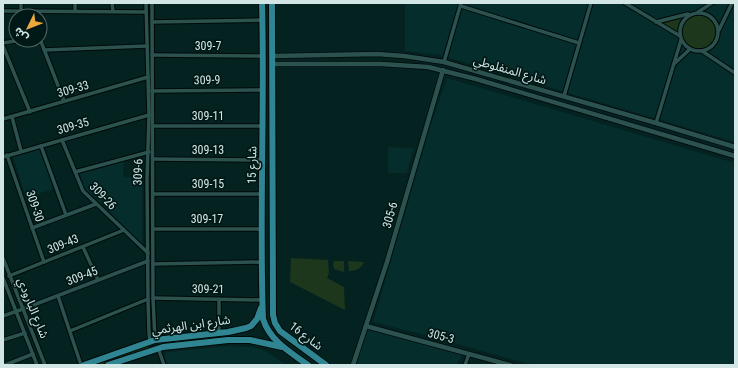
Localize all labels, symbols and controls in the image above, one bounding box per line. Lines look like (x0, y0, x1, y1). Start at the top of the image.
north arrow (8, 8, 48, 48)
text: ش (11, 25, 31, 44)
street label: 309-7 (195, 39, 221, 53)
street label: شارع المنفلوطي (471, 53, 548, 90)
street label: 309-9 (194, 73, 221, 87)
street label: 309-33 (55, 78, 91, 100)
street label: 309-11 (192, 109, 224, 123)
street label: 309-35 (55, 115, 91, 137)
street label: 309-13 (192, 143, 224, 157)
street label: شارع 15 (245, 146, 261, 184)
street label: 309-6 (131, 158, 145, 186)
street label: 309-15 (192, 177, 224, 191)
street label: 309-26 (87, 179, 119, 213)
street label: 309-30 (23, 188, 47, 224)
street label: 305-6 (380, 200, 400, 230)
street label: 309-17 (191, 212, 223, 226)
street label: 309-43 (45, 231, 81, 257)
street label: 309-45 (64, 264, 100, 288)
street label: شارع البارودي (12, 276, 52, 341)
street label: 309-21 (192, 282, 224, 296)
street label: شارع ابن الهرثمي (151, 313, 232, 340)
street label: شارع 16 (285, 319, 325, 355)
street label: 305-3 (426, 326, 456, 346)

